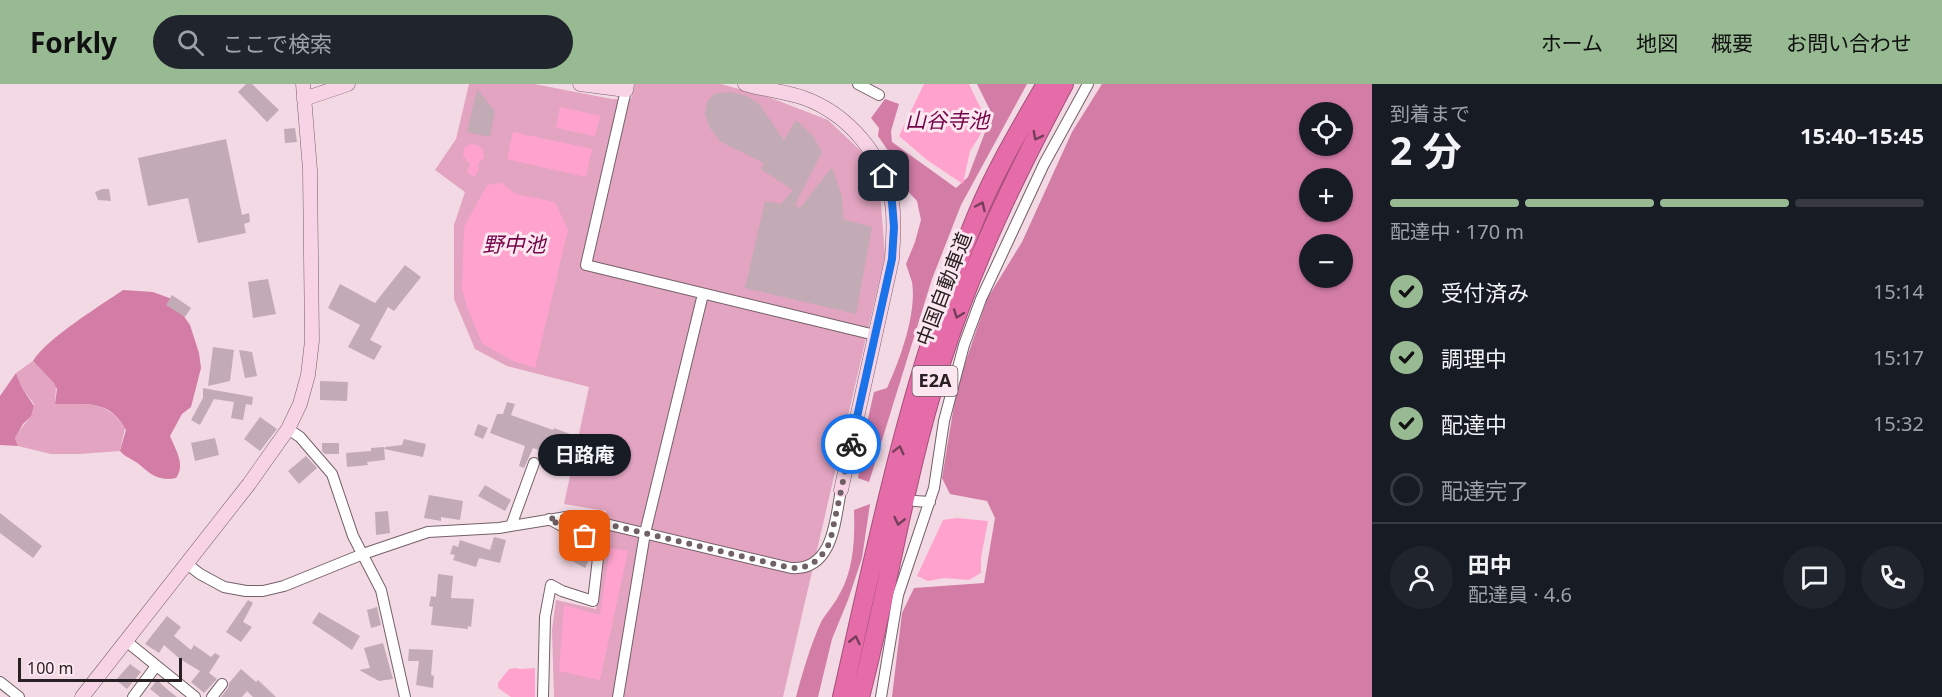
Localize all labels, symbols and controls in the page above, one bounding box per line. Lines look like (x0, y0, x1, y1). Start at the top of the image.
search box (153, 15, 573, 69)
text: Forkly (30, 23, 117, 61)
icon: search (174, 26, 207, 59)
text: ここで検索 (222, 28, 332, 58)
text: ホーム (1541, 29, 1603, 57)
text: 地図 (1636, 29, 1678, 57)
text: 概要 (1711, 29, 1753, 57)
text: お問い合わせ (1786, 29, 1912, 57)
text: 到着まで (1390, 100, 1470, 127)
map controls (1299, 102, 1353, 288)
button: locate (1299, 102, 1353, 156)
water label: 山谷寺池 (905, 106, 991, 134)
text: 15:40–15:45 (1800, 120, 1924, 150)
text: 2 分 (1390, 123, 1461, 176)
one-way arrow (1033, 129, 1044, 140)
pin (858, 150, 909, 201)
icon: home (867, 159, 900, 192)
button: + (1299, 168, 1353, 222)
one-way arrow (974, 201, 986, 212)
text: 配達中 · 170 m (1390, 218, 1524, 245)
street label: 中国自動車道 (909, 228, 978, 350)
water label: 野中池 (483, 230, 547, 258)
button: − (1299, 234, 1353, 288)
icon: check (1390, 275, 1423, 308)
text: 受付済み (1441, 277, 1529, 307)
text: 15:14 (1873, 278, 1924, 305)
one-way arrow (952, 308, 965, 318)
icon: check (1390, 341, 1423, 374)
text: 調理中 (1441, 343, 1507, 373)
text: 15:17 (1873, 344, 1924, 371)
road number: E2A (912, 366, 958, 396)
icon: check (1390, 407, 1423, 440)
text: 配達中 (1441, 409, 1507, 439)
text: 15:32 (1873, 410, 1924, 437)
courier (821, 414, 881, 474)
icon: bike (835, 428, 868, 461)
callout: 日路庵 (538, 434, 632, 476)
text: 日路庵 (555, 441, 615, 468)
one-way arrow (891, 445, 904, 455)
text: 配達完了 (1441, 475, 1529, 505)
pin (559, 510, 610, 561)
one-way arrow (894, 516, 907, 526)
icon: bag (568, 519, 601, 552)
button: person (1390, 546, 1453, 609)
button: chat (1783, 546, 1846, 609)
button: phone (1861, 546, 1924, 609)
text: 田中 (1468, 549, 1512, 579)
text: 配達員 · 4.6 (1468, 581, 1572, 608)
one-way arrow (847, 635, 860, 645)
scale bar (18, 655, 182, 682)
text: 100 m (27, 657, 74, 679)

